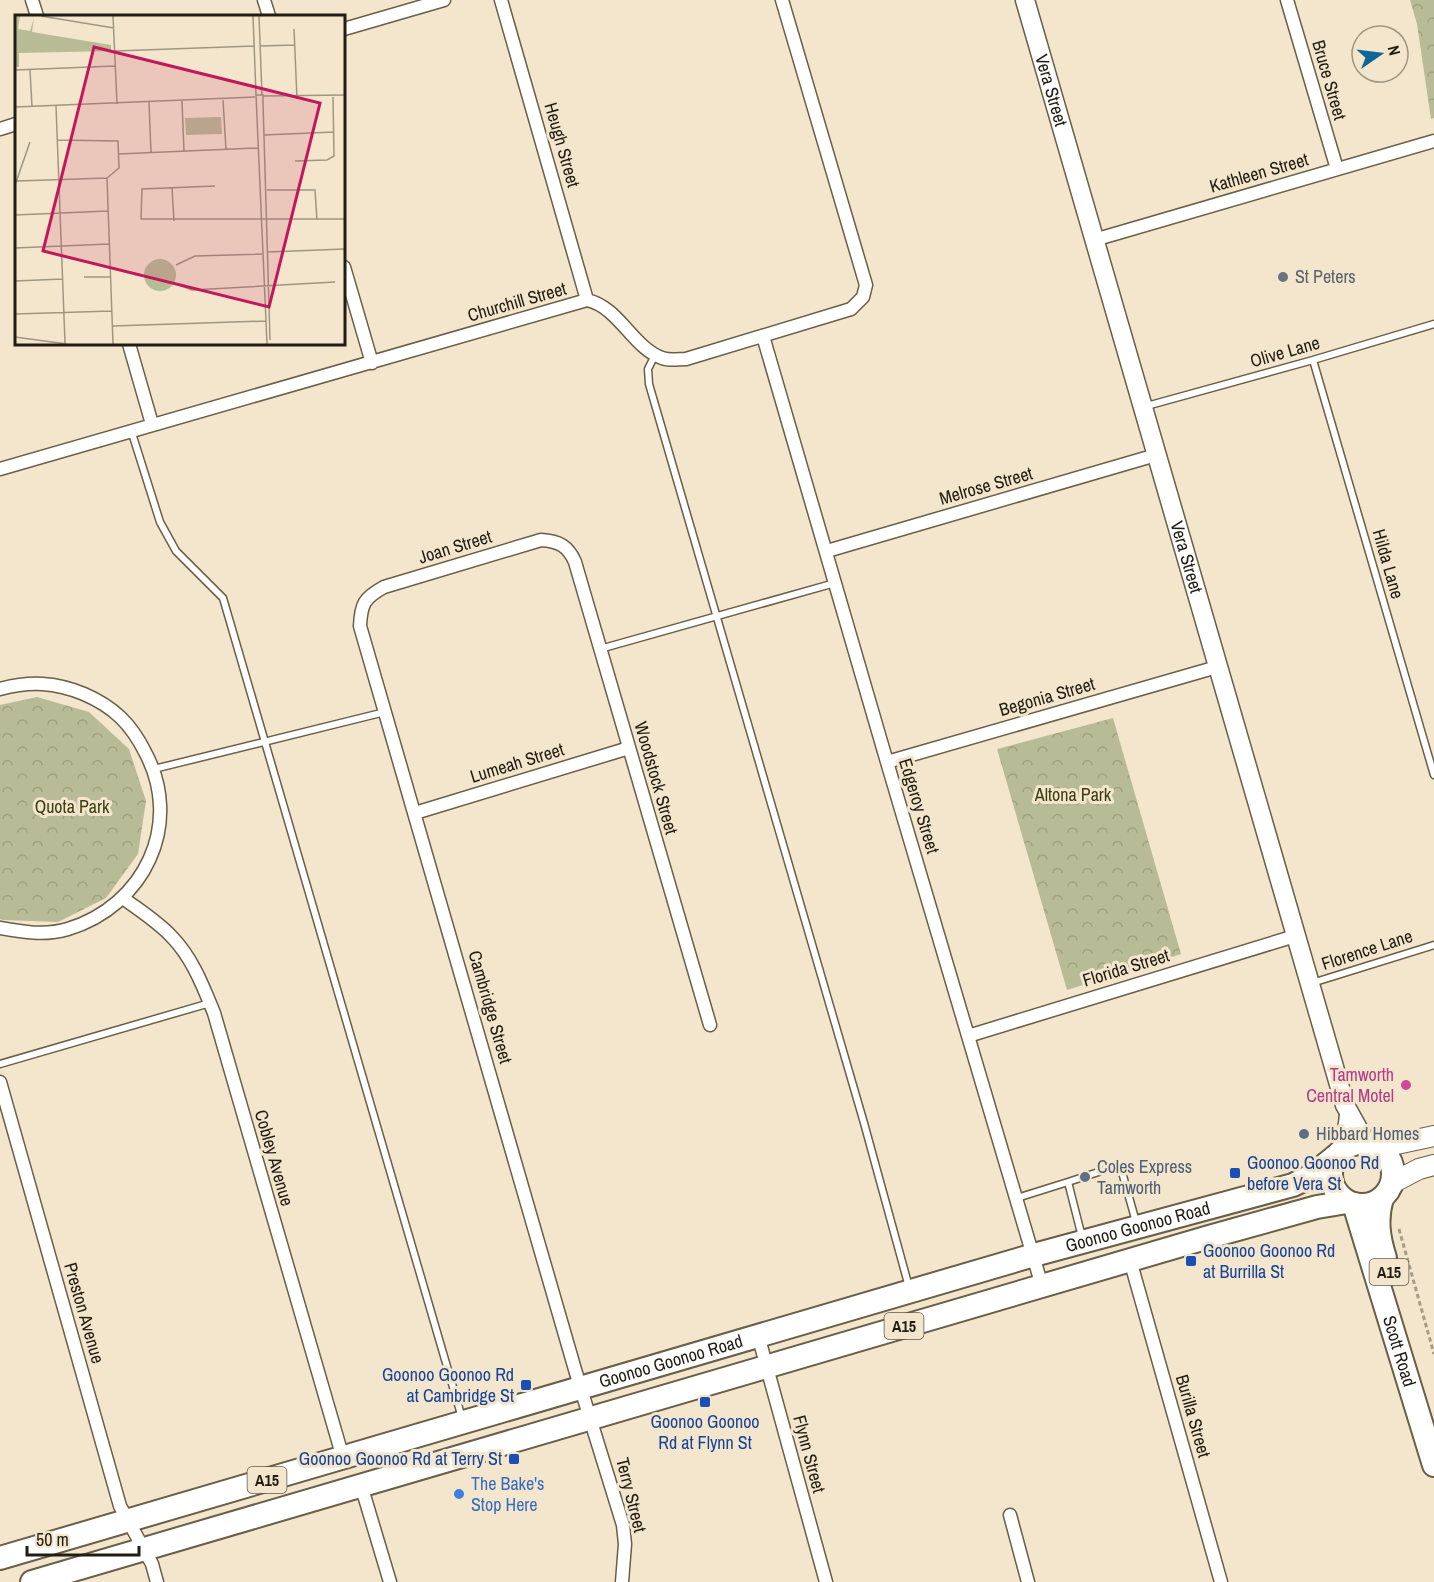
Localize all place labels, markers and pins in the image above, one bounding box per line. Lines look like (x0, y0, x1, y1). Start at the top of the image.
place label: St Peters (1295, 264, 1356, 289)
marker: St Peters (1276, 270, 1290, 284)
place label: Tamworth Central Motel (1306, 1062, 1394, 1108)
marker: Tamworth Central Motel (1399, 1078, 1413, 1092)
place label: Hibbard Homes (1316, 1121, 1419, 1146)
marker: Hibbard Homes (1297, 1127, 1311, 1141)
place label: Goonoo Goonoo Rd before Vera St (1247, 1150, 1379, 1196)
place label: Coles Express Tamworth (1097, 1154, 1192, 1200)
marker: Goonoo Goonoo Rd before Vera St (1228, 1166, 1242, 1180)
marker: Coles Express Tamworth (1078, 1170, 1092, 1184)
place label: Goonoo Goonoo Rd at Burrilla St (1203, 1238, 1335, 1284)
marker: Goonoo Goonoo Rd at Burrilla St (1184, 1254, 1198, 1268)
place label: Goonoo Goonoo Rd at Cambridge St (382, 1362, 514, 1408)
marker: Goonoo Goonoo Rd at Cambridge St (519, 1378, 533, 1392)
marker: Goonoo Goonoo Rd at Flynn St (698, 1395, 712, 1409)
place label: Goonoo Goonoo Rd at Flynn St (650, 1409, 760, 1455)
place label: Goonoo Goonoo Rd at Terry St (299, 1446, 502, 1471)
marker: Goonoo Goonoo Rd at Terry St (507, 1452, 521, 1466)
place label: The Bake's Stop Here (471, 1471, 544, 1517)
marker: The Bake's Stop Here (452, 1487, 466, 1501)

